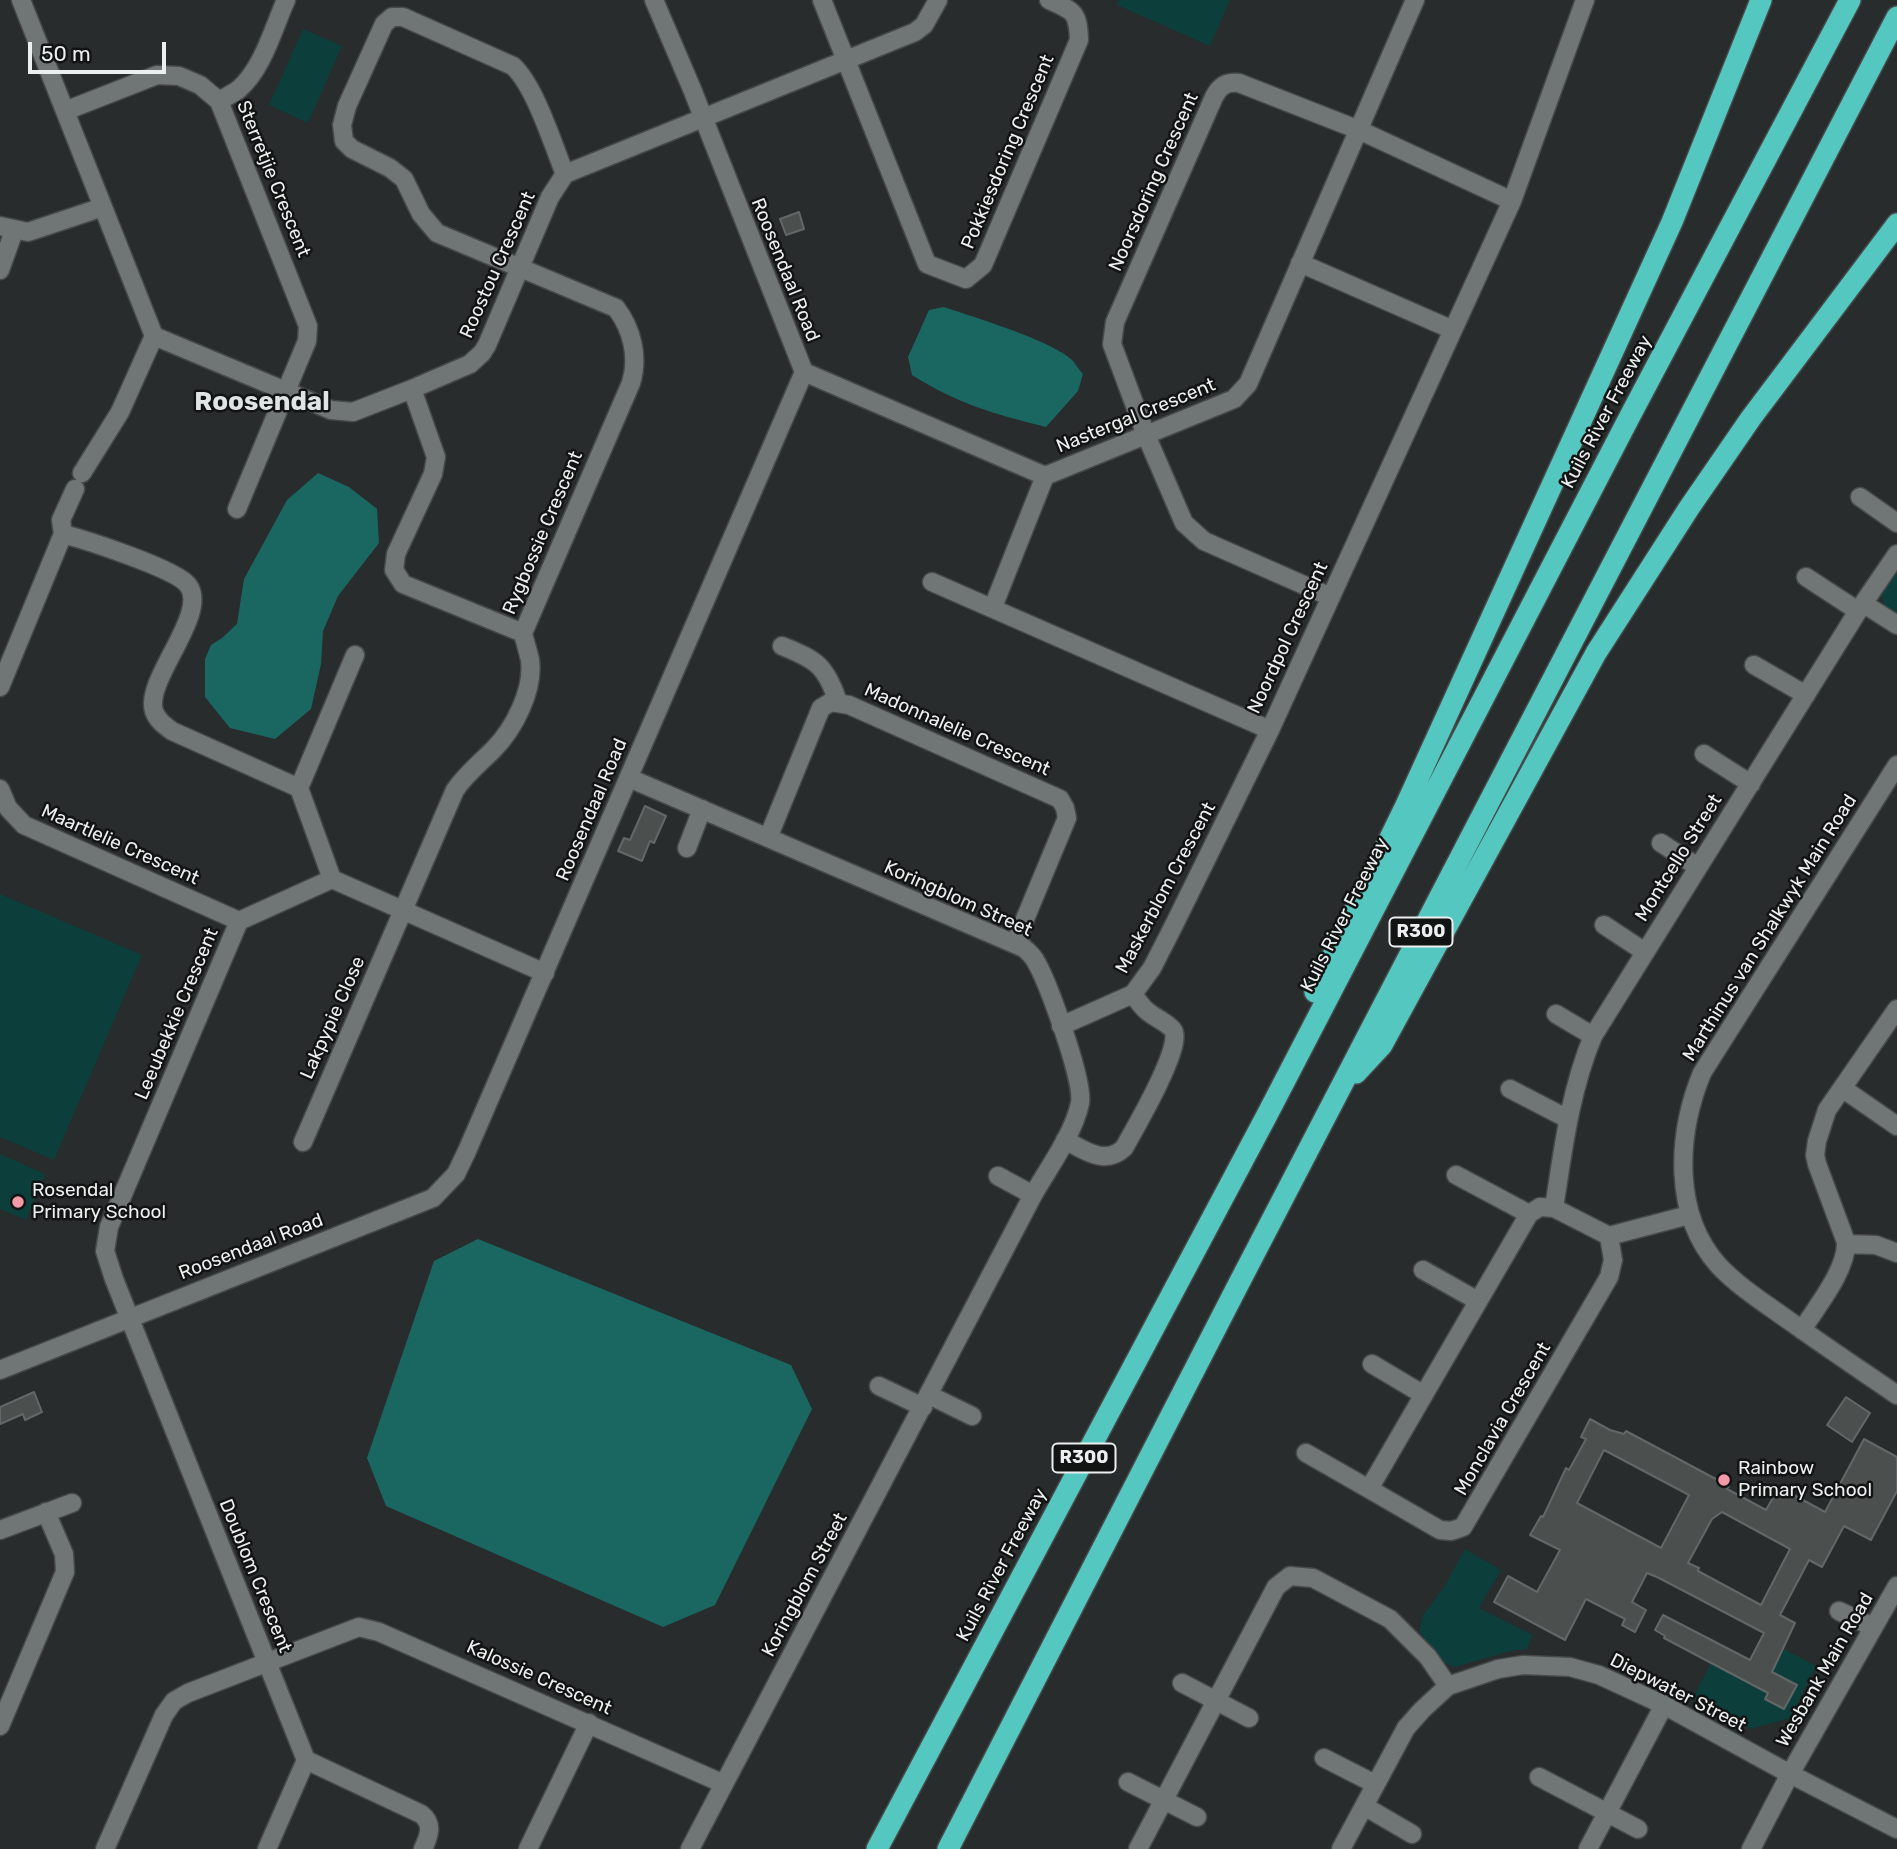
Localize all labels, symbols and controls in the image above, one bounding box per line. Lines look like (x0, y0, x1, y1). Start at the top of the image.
scale bar (32, 28, 170, 72)
text: 50 m (41, 41, 91, 66)
street label: Pokkiesdoring Crescent (957, 51, 1059, 253)
street label: Noorsdoring Crescent (1104, 89, 1204, 275)
street label: Sterretjie Crescent (231, 97, 315, 261)
street label: Roostou Crescent (455, 188, 541, 342)
street label: Roosendaal Road (746, 195, 824, 345)
street label: Kuils River Freeway (1557, 331, 1657, 493)
street label: Nastergal Crescent (1053, 374, 1219, 458)
district label: Roosendal (194, 386, 330, 418)
street label: Rygbossie Crescent (498, 448, 588, 618)
street label: Noordpol Crescent (1243, 559, 1333, 717)
street label: Madonnalelie Crescent (861, 679, 1053, 781)
street label: Roosendaal Road (552, 735, 632, 885)
street label: Montcello Street (1631, 790, 1727, 926)
street label: Marthinus van Shalkwyk Main Road (1678, 790, 1862, 1066)
street label: Maskerblom Crescent (1111, 798, 1221, 978)
street label: Maartlelie Crescent (38, 800, 202, 890)
street label: Kuils River Freeway (1296, 834, 1394, 996)
street label: Koringblom Street (880, 856, 1036, 942)
road number: R300 (1390, 917, 1452, 946)
street label: Leeubekkie Crescent (130, 925, 224, 1103)
street label: Lakpypie Close (296, 953, 370, 1083)
place label: Rosendal Primary School (32, 1180, 166, 1224)
marker: Rosendal Primary School (10, 1194, 26, 1210)
street label: Roosendaal Road (176, 1209, 326, 1285)
street label: Monclavia Crescent (1450, 1338, 1556, 1500)
road number: R300 (1052, 1443, 1116, 1472)
place label: Rainbow Primary School (1738, 1458, 1872, 1502)
marker: Rainbow Primary School (1716, 1472, 1732, 1488)
street label: Kuils River Freeway (952, 1484, 1052, 1646)
street label: Doublom Crescent (214, 1496, 296, 1656)
street label: Koringblom Street (757, 1509, 853, 1661)
street label: Wesbank Main Road (1772, 1589, 1878, 1751)
street label: Kalossie Crescent (463, 1636, 615, 1720)
street label: Diepwater Street (1606, 1649, 1750, 1737)

